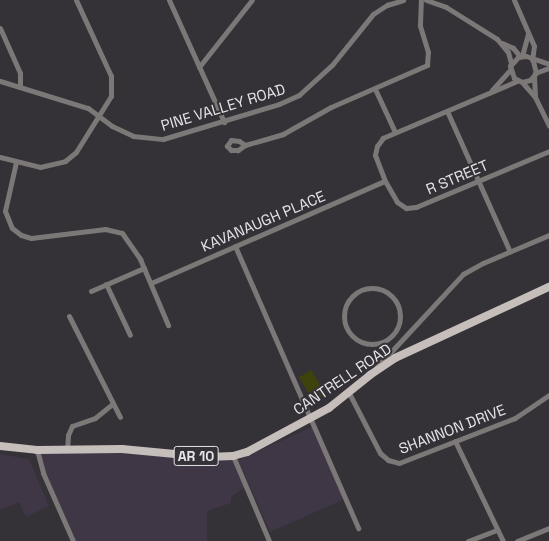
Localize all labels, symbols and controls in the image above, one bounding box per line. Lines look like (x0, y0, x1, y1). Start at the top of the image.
street label: PINE VALLEY ROAD (158, 79, 288, 135)
street label: R STREET (423, 156, 491, 198)
street label: KAVANAUGH PLACE (198, 187, 328, 255)
street label: CANTRELL ROAD (289, 339, 395, 419)
street label: SHANNON DRIVE (396, 400, 508, 458)
road number: AR 10 (173, 444, 219, 468)

